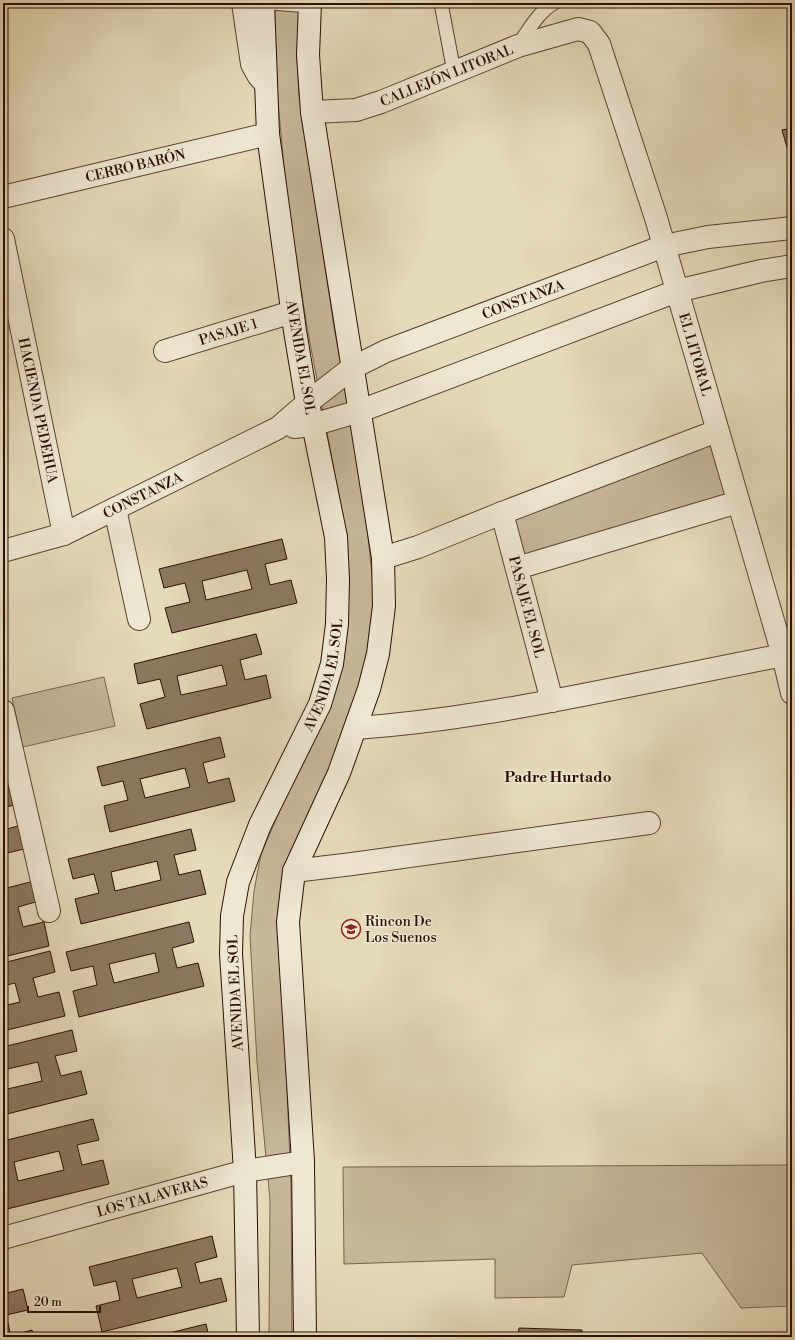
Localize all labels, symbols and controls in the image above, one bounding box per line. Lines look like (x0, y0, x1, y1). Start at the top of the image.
street label: CALLEJÓN LITORAL (378, 41, 516, 111)
street label: CERRO BARÓN (84, 146, 188, 187)
street label: CONSTANZA (480, 276, 567, 324)
street label: AVENIDA EL SOL (281, 297, 319, 416)
street label: EL LITORAL (674, 311, 715, 398)
street label: PASAJE 1 (197, 315, 260, 350)
street label: HACIENDA PEDEHUA (14, 336, 61, 485)
street label: CONSTANZA (100, 469, 186, 523)
street label: PASAJE EL SOL (504, 554, 548, 660)
street label: AVENIDA EL SOL (299, 619, 347, 736)
district label: Padre Hurtado (504, 768, 612, 787)
place label: Rincon De Los Suenos (365, 913, 437, 947)
school or university icon: Rincon De Los Suenos (340, 918, 362, 940)
street label: AVENIDA EL SOL (224, 934, 248, 1052)
street label: LOS TALAVERAS (95, 1174, 210, 1222)
scale bar (28, 1288, 100, 1314)
text: 20 m (34, 1295, 62, 1310)

